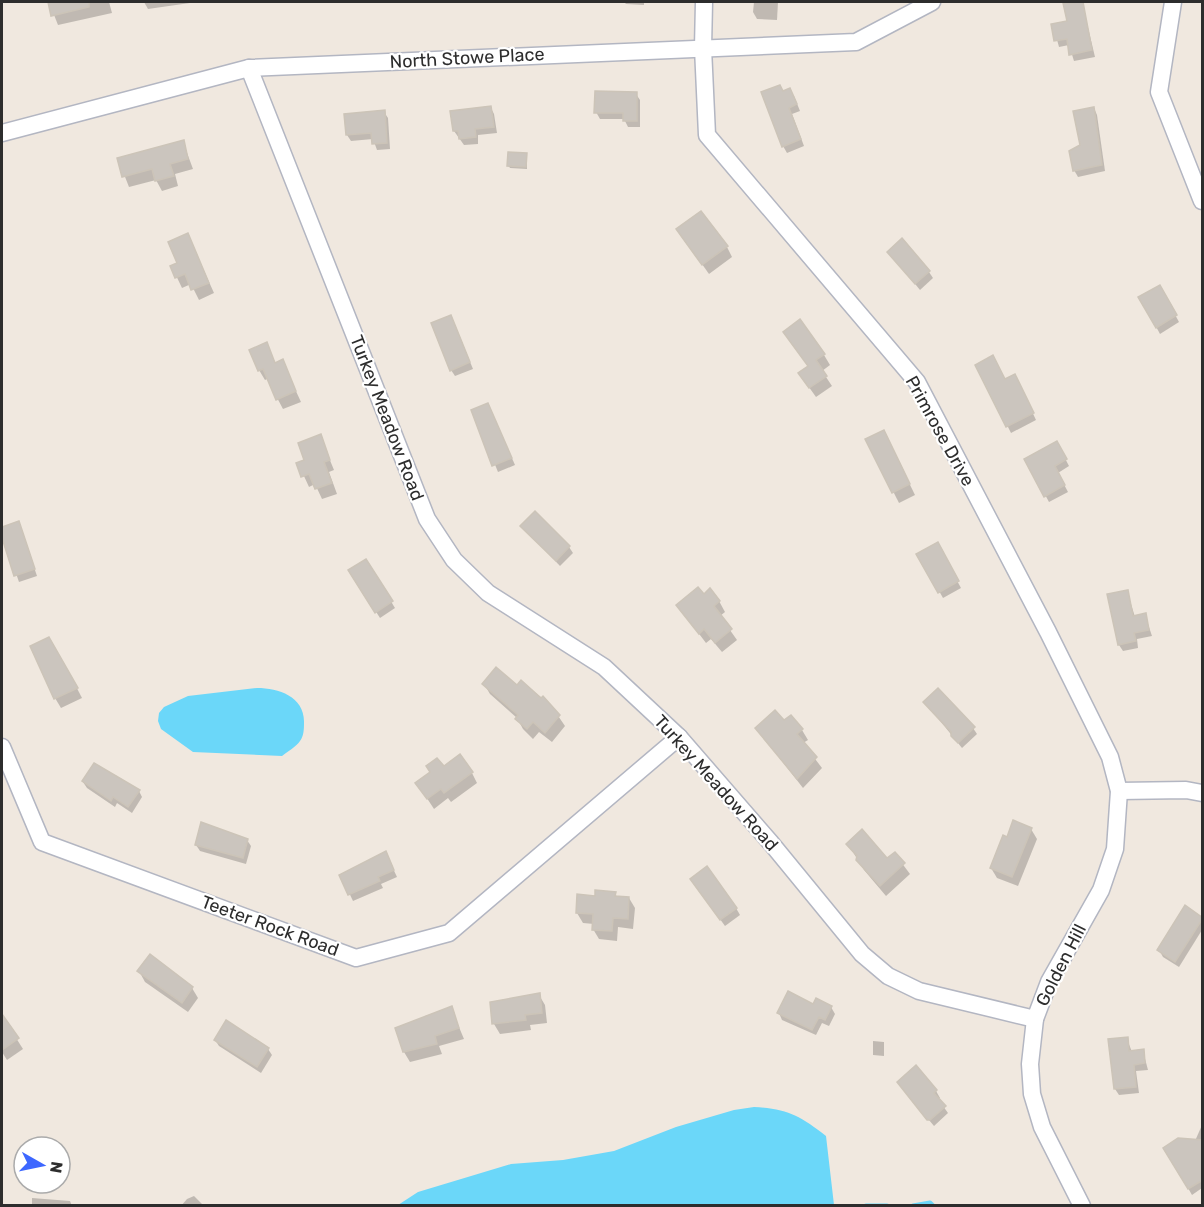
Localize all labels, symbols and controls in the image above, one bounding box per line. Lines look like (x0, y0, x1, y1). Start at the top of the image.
street label: North Stowe Place (389, 43, 545, 73)
street label: Turkey Meadow Road (345, 332, 429, 504)
street label: Primrose Drive (901, 372, 979, 490)
street label: Turkey Meadow Road (649, 710, 783, 856)
street label: Teeter Rock Road (198, 891, 342, 961)
street label: Golden Hill (1031, 920, 1091, 1010)
north arrow (12, 1135, 72, 1195)
text: N (46, 1160, 67, 1174)

